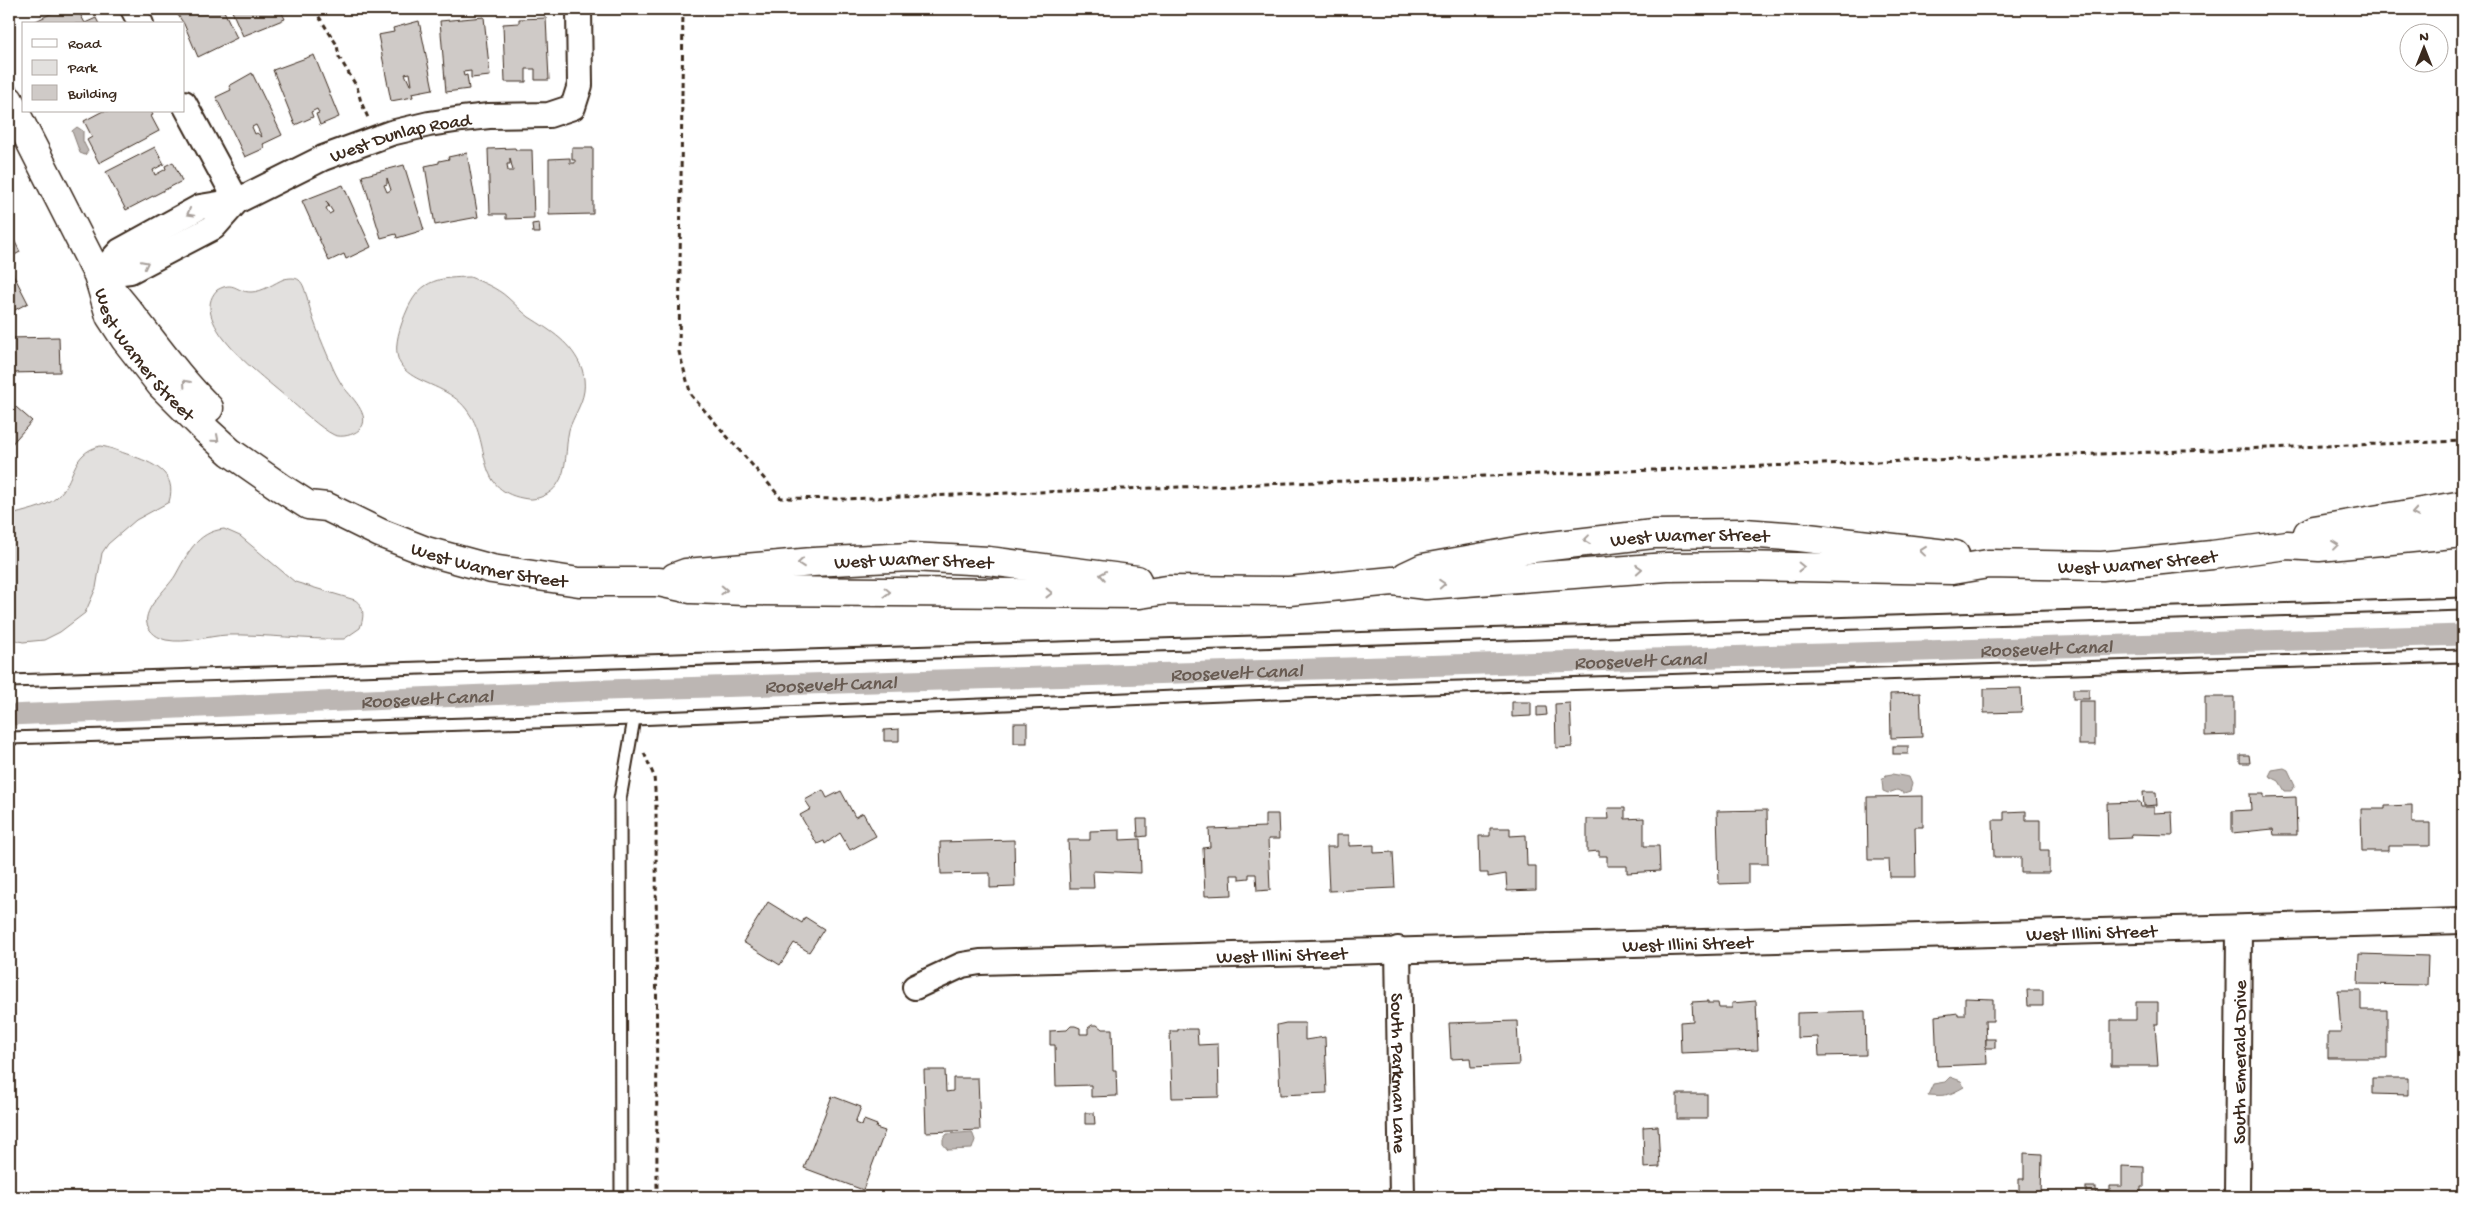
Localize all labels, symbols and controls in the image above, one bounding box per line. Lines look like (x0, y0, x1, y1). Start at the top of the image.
legend (22, 22, 185, 112)
north arrow (2400, 22, 2450, 72)
text: N (2419, 29, 2429, 46)
text: Road (68, 36, 102, 54)
text: Park (67, 60, 98, 78)
text: Building (67, 86, 117, 104)
street label: West Dunlap Road (327, 110, 474, 169)
one-way arrow (186, 207, 195, 217)
one-way arrow (139, 260, 148, 270)
street label: West Warner Street (88, 286, 200, 429)
one-way arrow (183, 380, 192, 389)
one-way arrow (211, 434, 220, 443)
one-way arrow (2411, 507, 2419, 517)
street label: West Warner Street (1609, 525, 1772, 554)
one-way arrow (1583, 534, 1591, 545)
street label: West Warner Street (407, 538, 571, 595)
one-way arrow (2332, 540, 2340, 551)
one-way arrow (1919, 546, 1927, 557)
street label: West Warner Street (2058, 546, 2221, 581)
street label: West Warner Street (834, 549, 997, 577)
one-way arrow (797, 557, 805, 568)
one-way arrow (1798, 562, 1805, 572)
one-way arrow (1635, 563, 1643, 574)
one-way arrow (1098, 570, 1107, 580)
one-way arrow (1438, 579, 1446, 590)
one-way arrow (720, 585, 728, 595)
one-way arrow (883, 587, 891, 597)
one-way arrow (1046, 588, 1053, 598)
water label: Roosevelt Canal (1979, 637, 2114, 664)
water label: Roosevelt Canal (1574, 649, 1708, 676)
water label: Roosevelt Canal (1170, 661, 1304, 688)
water label: Roosevelt Canal (764, 673, 899, 700)
water label: Roosevelt Canal (360, 687, 495, 715)
street label: West Illini Street (2026, 921, 2159, 948)
street label: West Illini Street (1622, 933, 1756, 959)
street label: West Illini Street (1216, 944, 1350, 970)
street label: South Emerald Drive (2229, 980, 2254, 1144)
street label: South Parkman Lane (1384, 993, 1409, 1154)

